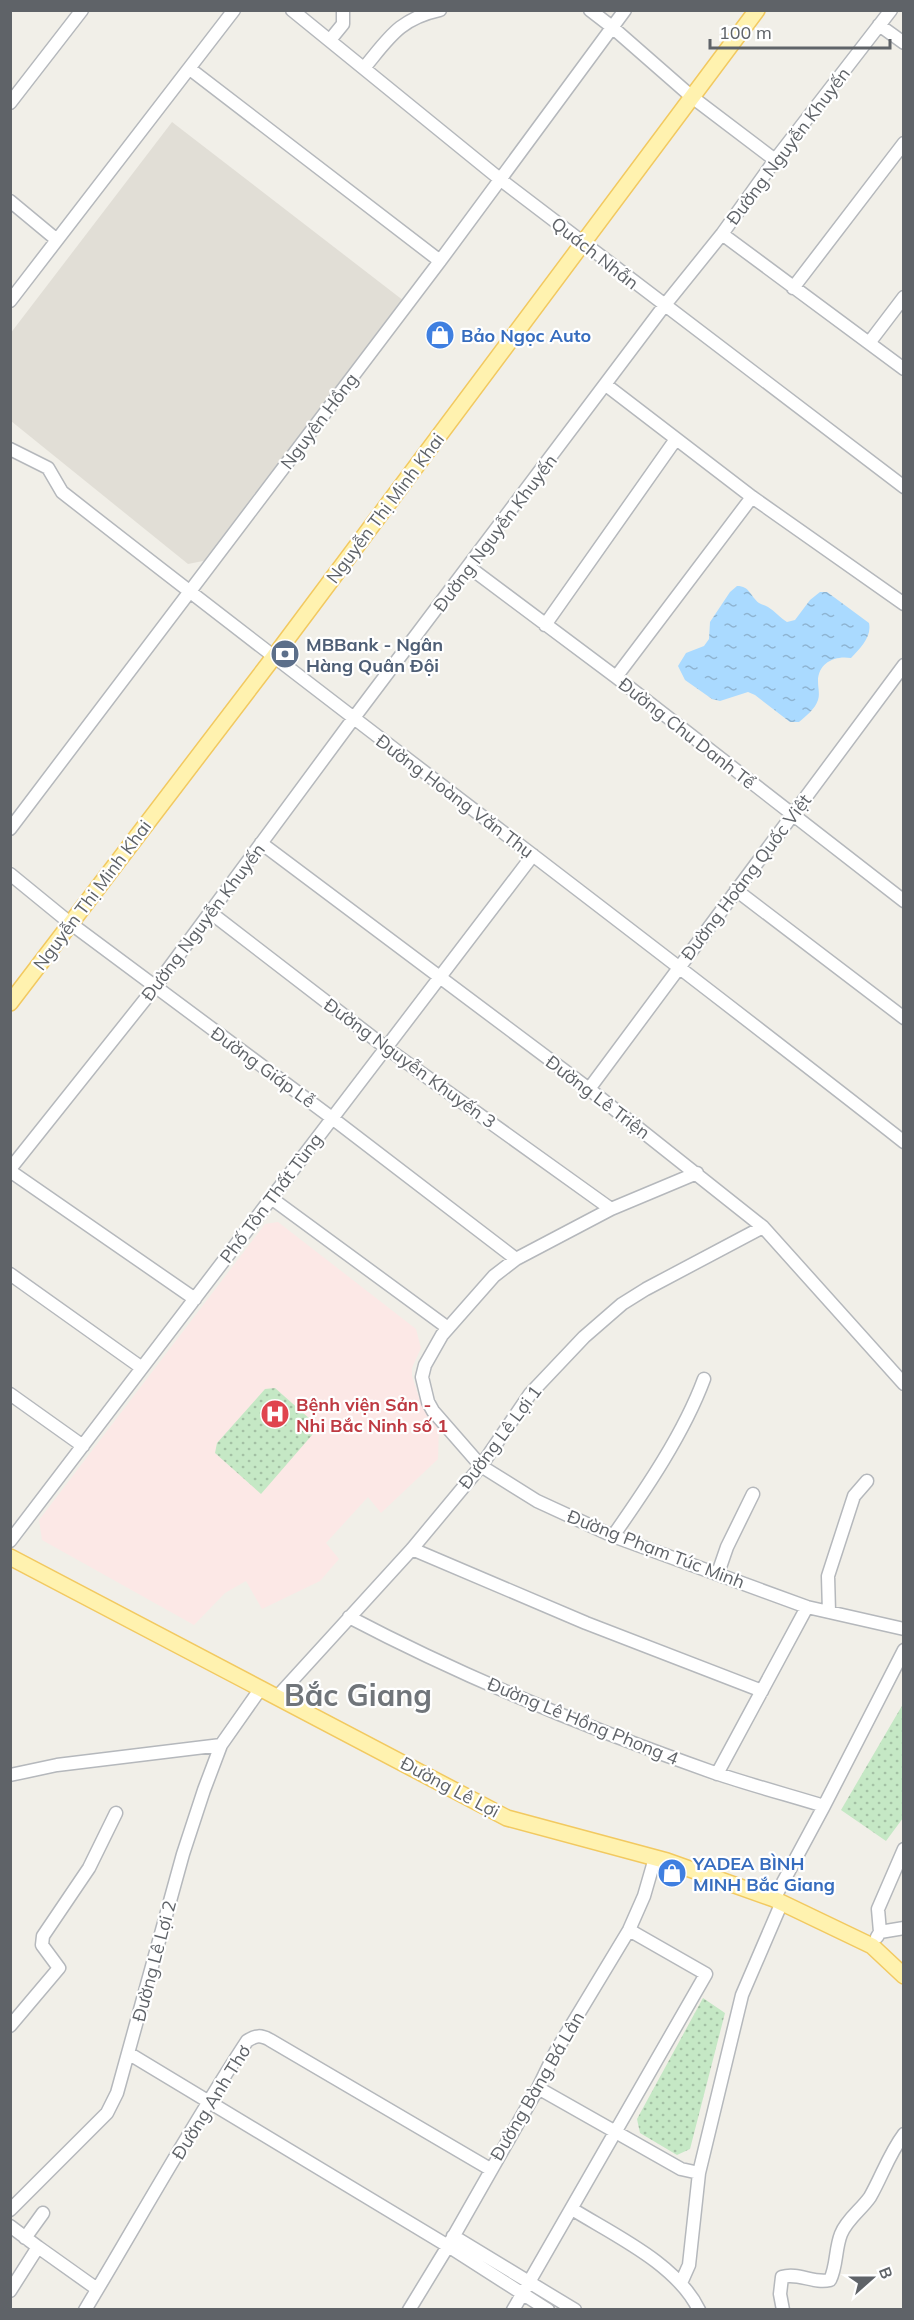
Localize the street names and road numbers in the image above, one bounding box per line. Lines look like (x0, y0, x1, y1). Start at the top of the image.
street label: Đường Nguyễn Khuyến (721, 63, 855, 229)
street label: Quách Nhẫn (547, 212, 643, 294)
street label: Nguyên Hồng (275, 368, 363, 474)
street label: Nguyễn Thị Minh Khai (321, 428, 449, 588)
street label: Đường Nguyễn Khuyến (428, 450, 562, 616)
street label: Đường Chu Danh Tể (614, 672, 760, 794)
street label: Đường Hoàng Văn Thụ (372, 729, 538, 863)
street label: Đường Hoàng Quốc Việt (676, 789, 816, 965)
street label: Nguyễn Thị Minh Khai (28, 815, 156, 975)
street label: Đường Nguyễn Khuyến (136, 839, 270, 1005)
street label: Đường Nguyễn Khuyến 3 (320, 993, 500, 1133)
street label: Đường Giáp Lễ (206, 1021, 320, 1113)
street label: Đường Lê Triện (541, 1050, 655, 1144)
street label: Phố Tôn Thất Tùng (215, 1128, 327, 1268)
street label: Đường Lê Lợi 1 (453, 1380, 547, 1494)
street label: Đường Phạm Túc Minh (564, 1505, 748, 1593)
street label: Đường Lê Hồng Phong 4 (484, 1672, 682, 1770)
street label: Đường Lê Lợi (397, 1751, 503, 1823)
street label: Đường Lê Lợi 2 (127, 1898, 181, 2024)
street label: Đường Bàng Bá Lân (485, 2007, 589, 2165)
street label: Đường Anh Thơ (167, 2040, 255, 2164)

